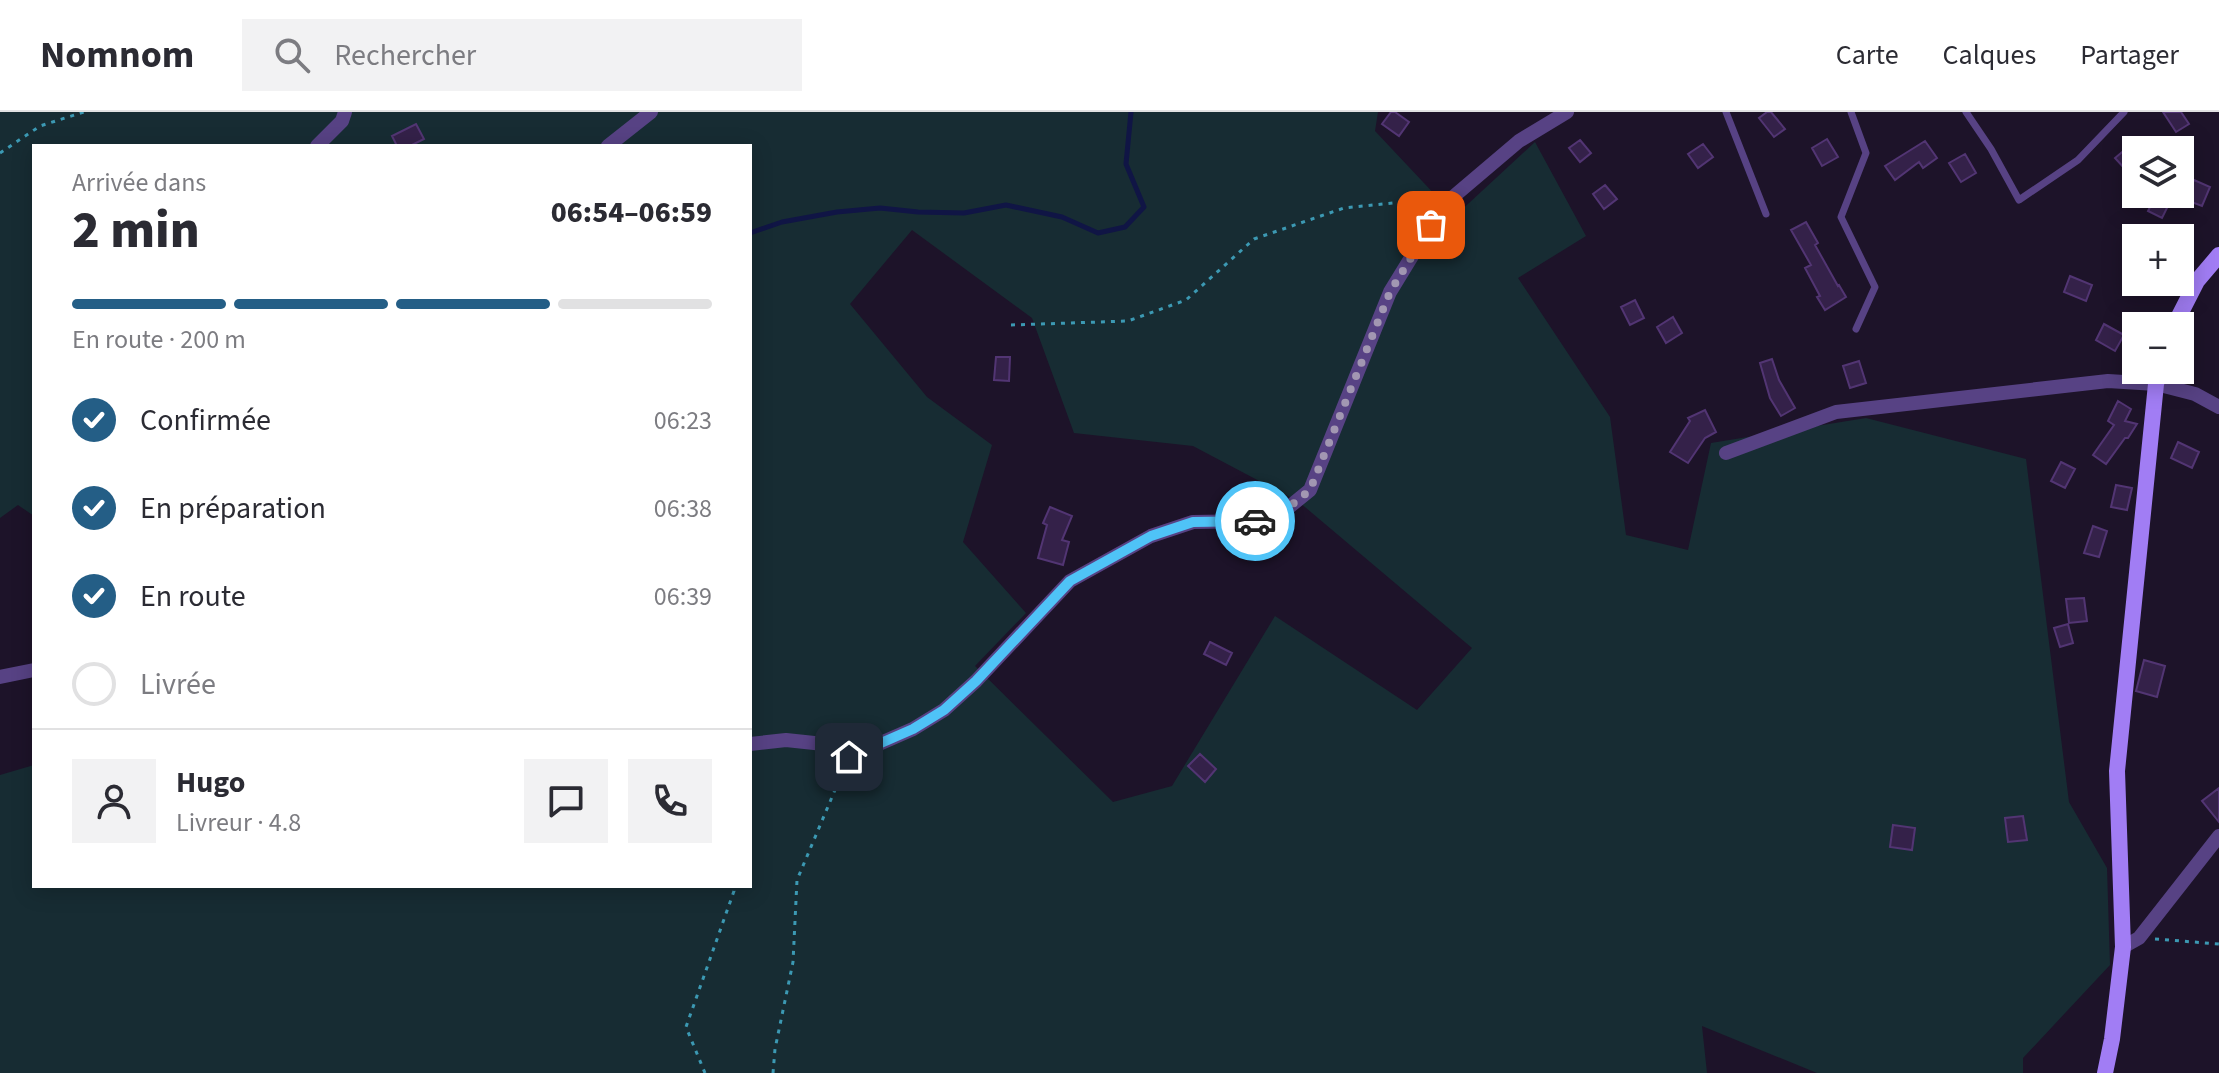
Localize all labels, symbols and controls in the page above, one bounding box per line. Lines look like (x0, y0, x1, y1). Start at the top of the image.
search box (242, 19, 802, 91)
text: Nomnom (40, 28, 194, 82)
icon: search (270, 33, 314, 77)
text: Rechercher (334, 34, 476, 77)
text: Carte (1836, 35, 1899, 75)
text: Calques (1943, 35, 2036, 75)
text: Partager (2080, 35, 2179, 75)
map controls (2122, 136, 2194, 384)
button: layers (2122, 136, 2194, 208)
text: Arrivée dans (72, 164, 206, 201)
text: 06:54–06:59 (551, 191, 712, 234)
pin (1397, 191, 1465, 259)
text: 2 min (72, 194, 200, 268)
icon: bag (1409, 203, 1453, 247)
button: + (2122, 224, 2194, 296)
button: − (2122, 312, 2194, 384)
text: En route · 200 m (72, 321, 246, 358)
icon: check (72, 398, 116, 442)
text: Confirmée (140, 399, 271, 442)
text: 06:23 (654, 402, 712, 439)
courier (1215, 481, 1295, 561)
icon: check (72, 486, 116, 530)
text: En préparation (140, 487, 326, 530)
text: 06:38 (654, 490, 712, 527)
icon: car (1233, 499, 1277, 543)
icon: check (72, 574, 116, 618)
text: En route (140, 575, 246, 618)
text: 06:39 (654, 578, 712, 615)
text: Livrée (140, 663, 216, 706)
pin (815, 723, 883, 791)
icon: home (827, 735, 871, 779)
button: person (72, 759, 156, 843)
button: chat (524, 759, 608, 843)
button: phone (628, 759, 712, 843)
text: Hugo (176, 761, 245, 804)
text: Livreur · 4.8 (176, 804, 301, 841)

